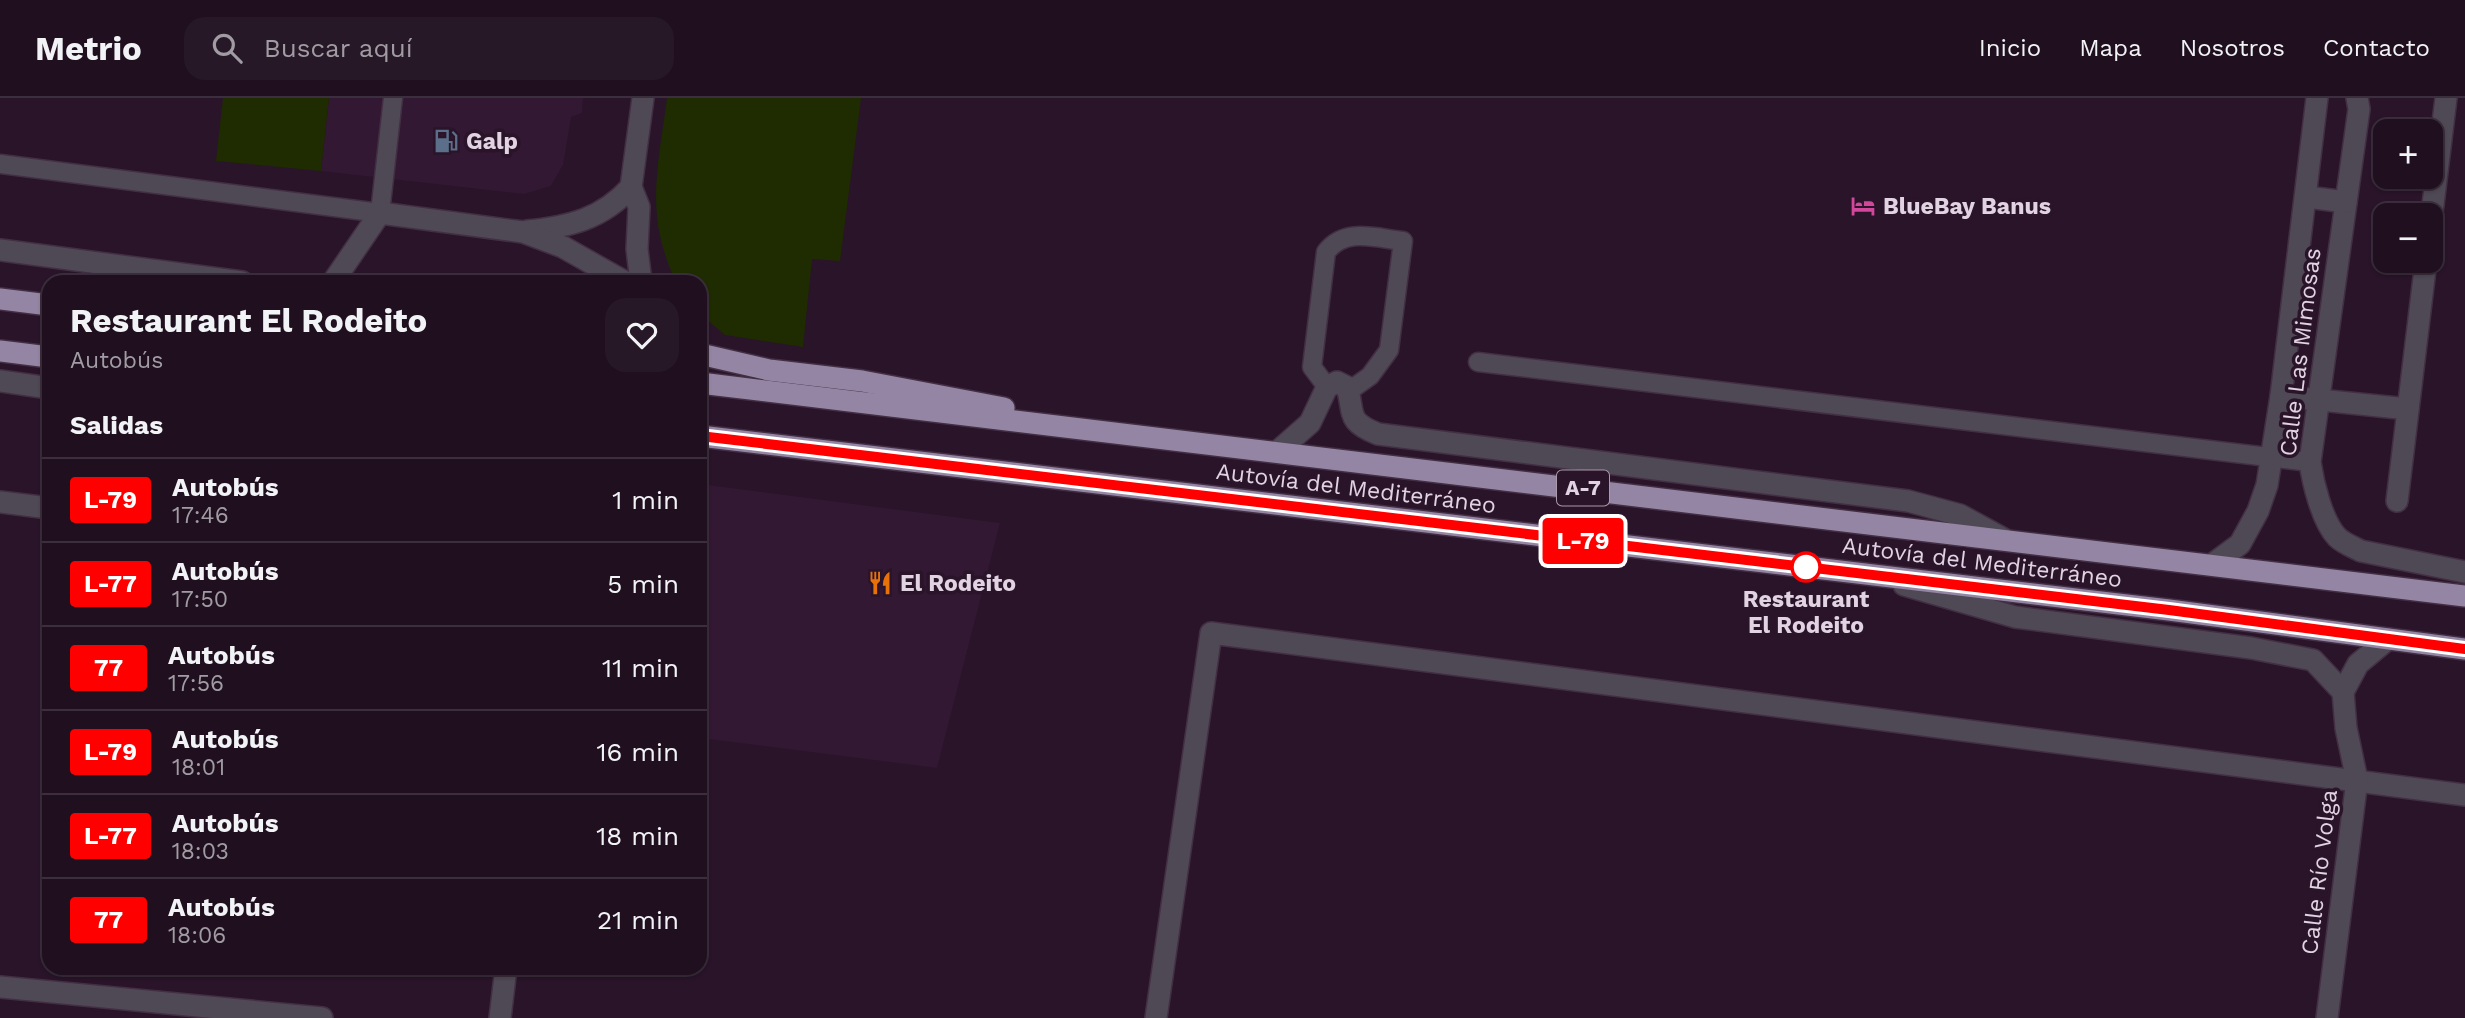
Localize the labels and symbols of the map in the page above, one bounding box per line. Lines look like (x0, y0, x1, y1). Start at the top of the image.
fuel station icon: Galp (432, 127, 460, 155)
place label: Galp (466, 128, 518, 155)
hotel icon: BlueBay Banus (1849, 192, 1877, 220)
place label: BlueBay Banus (1883, 193, 2051, 220)
street label: Calle Las Mimosas (2274, 246, 2327, 458)
street label: Autovía del Mediterráneo (1214, 458, 1497, 519)
road number: A-7 (1557, 470, 1609, 506)
line badge: L-79 (1534, 518, 1632, 564)
street label: Autovía del Mediterráneo (1840, 532, 2123, 593)
marker: Restaurant El Rodeito (1791, 552, 1821, 582)
restaurant icon: El Rodeito (866, 569, 894, 597)
place label: El Rodeito (900, 570, 1016, 597)
place label: Restaurant El Rodeito (1743, 586, 1869, 639)
street label: Calle Río Volga (2296, 788, 2343, 956)

